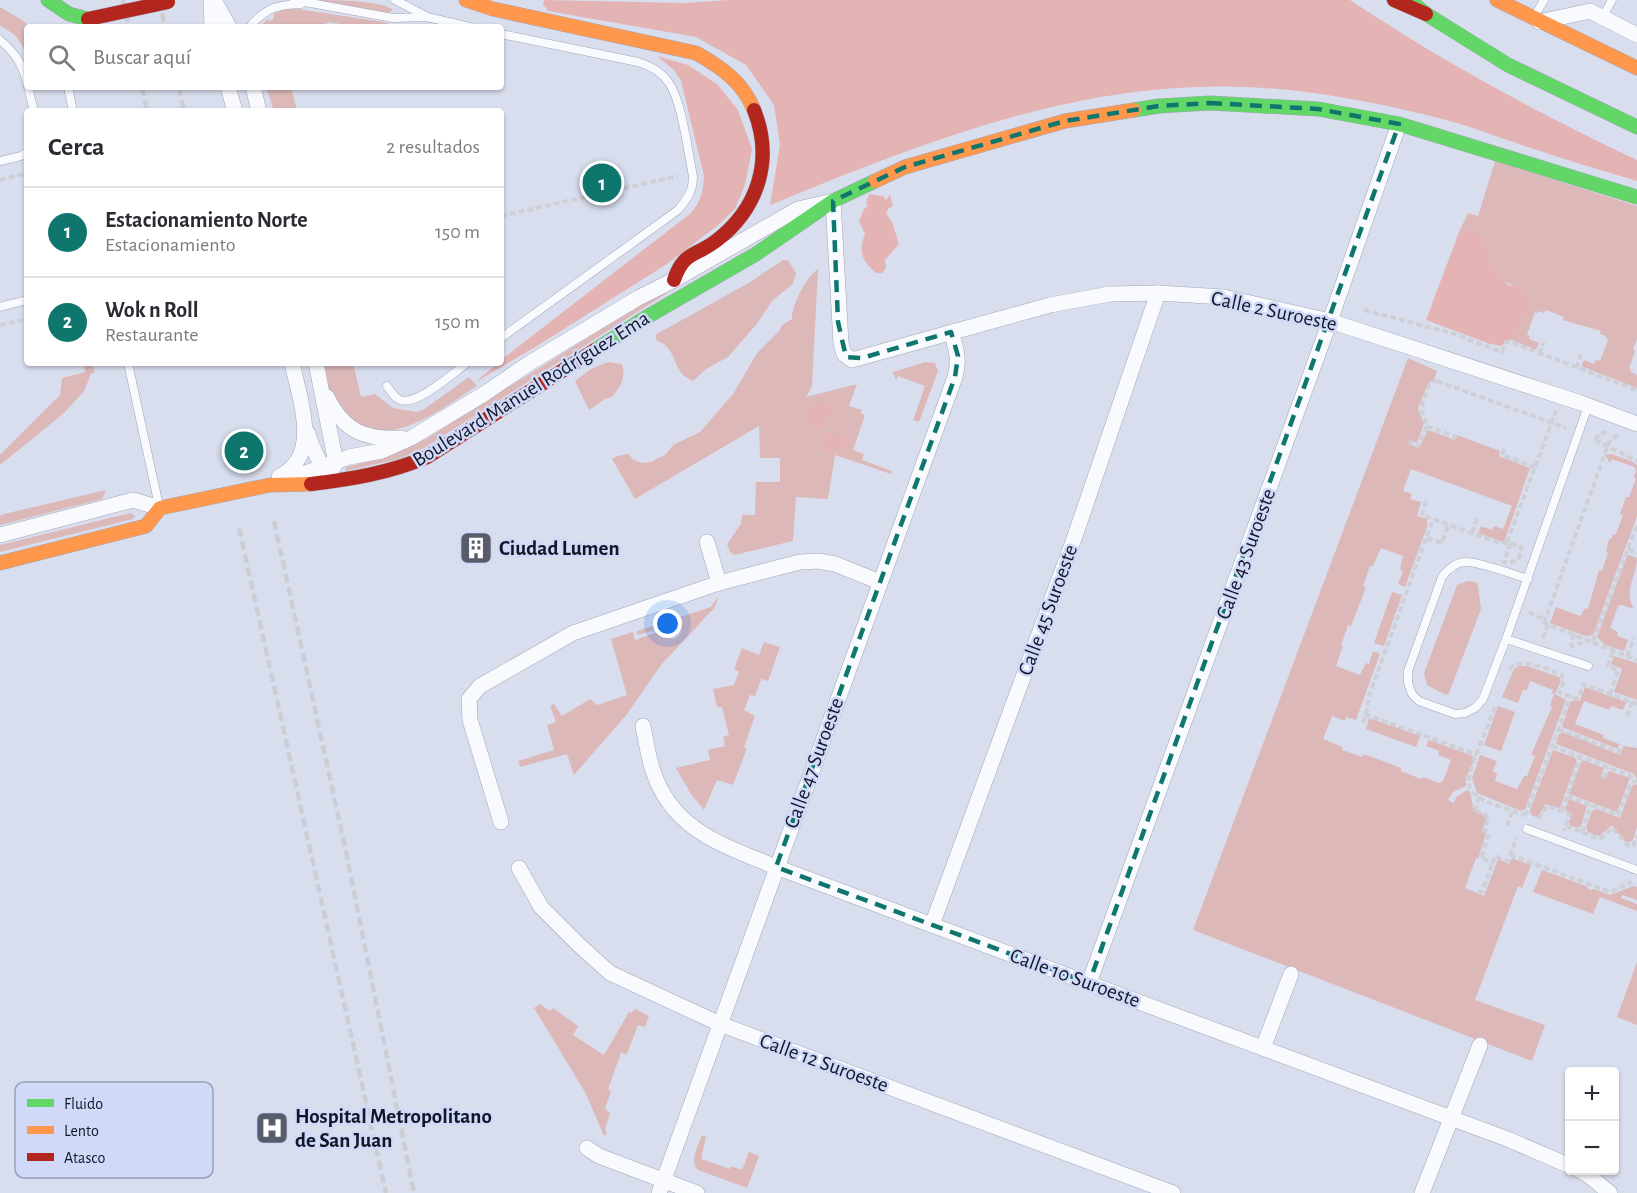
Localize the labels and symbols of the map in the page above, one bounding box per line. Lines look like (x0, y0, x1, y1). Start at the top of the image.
pin: 1 (582, 160, 622, 206)
street label: Calle 2 Suroeste (1209, 287, 1339, 335)
street label: Boulevard Manuel Rodríguez Ema (409, 307, 653, 471)
pin: 2 (224, 428, 264, 474)
street label: Calle 43 Suroeste (1213, 486, 1279, 622)
building icon: Ciudad Lumen (458, 530, 494, 566)
place label: Ciudad Lumen (499, 538, 620, 559)
street label: Calle 45 Suroeste (1015, 542, 1081, 678)
your location (653, 609, 682, 638)
street label: Calle 47 Suroeste (781, 695, 847, 831)
street label: Calle 10 Suroeste (1007, 945, 1143, 1011)
street label: Calle 12 Suroeste (757, 1030, 891, 1096)
legend (15, 1082, 213, 1178)
text: Fluido (64, 1096, 103, 1112)
place label: Hospital Metropolitano de San Juan (295, 1106, 492, 1151)
hospital icon: Hospital Metropolitano de San Juan (254, 1110, 290, 1146)
text: Lento (64, 1123, 99, 1139)
text: Atasco (64, 1150, 106, 1166)

